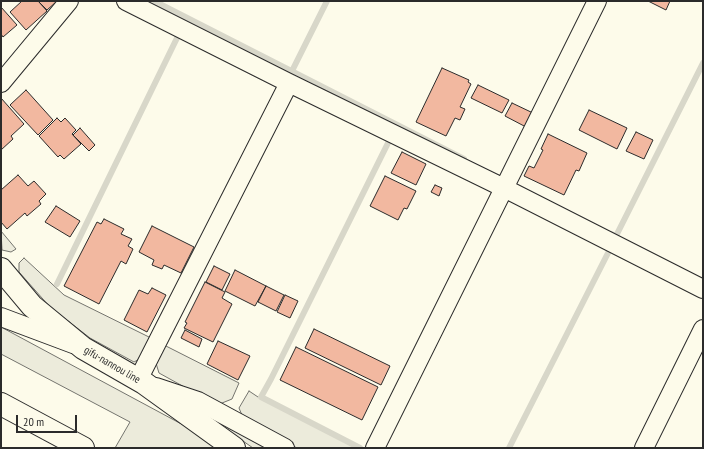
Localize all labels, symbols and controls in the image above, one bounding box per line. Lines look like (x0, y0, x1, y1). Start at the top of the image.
street label: gifu-nannou line (81, 344, 143, 386)
scale bar (18, 407, 79, 433)
text: 20 m (23, 414, 44, 429)

